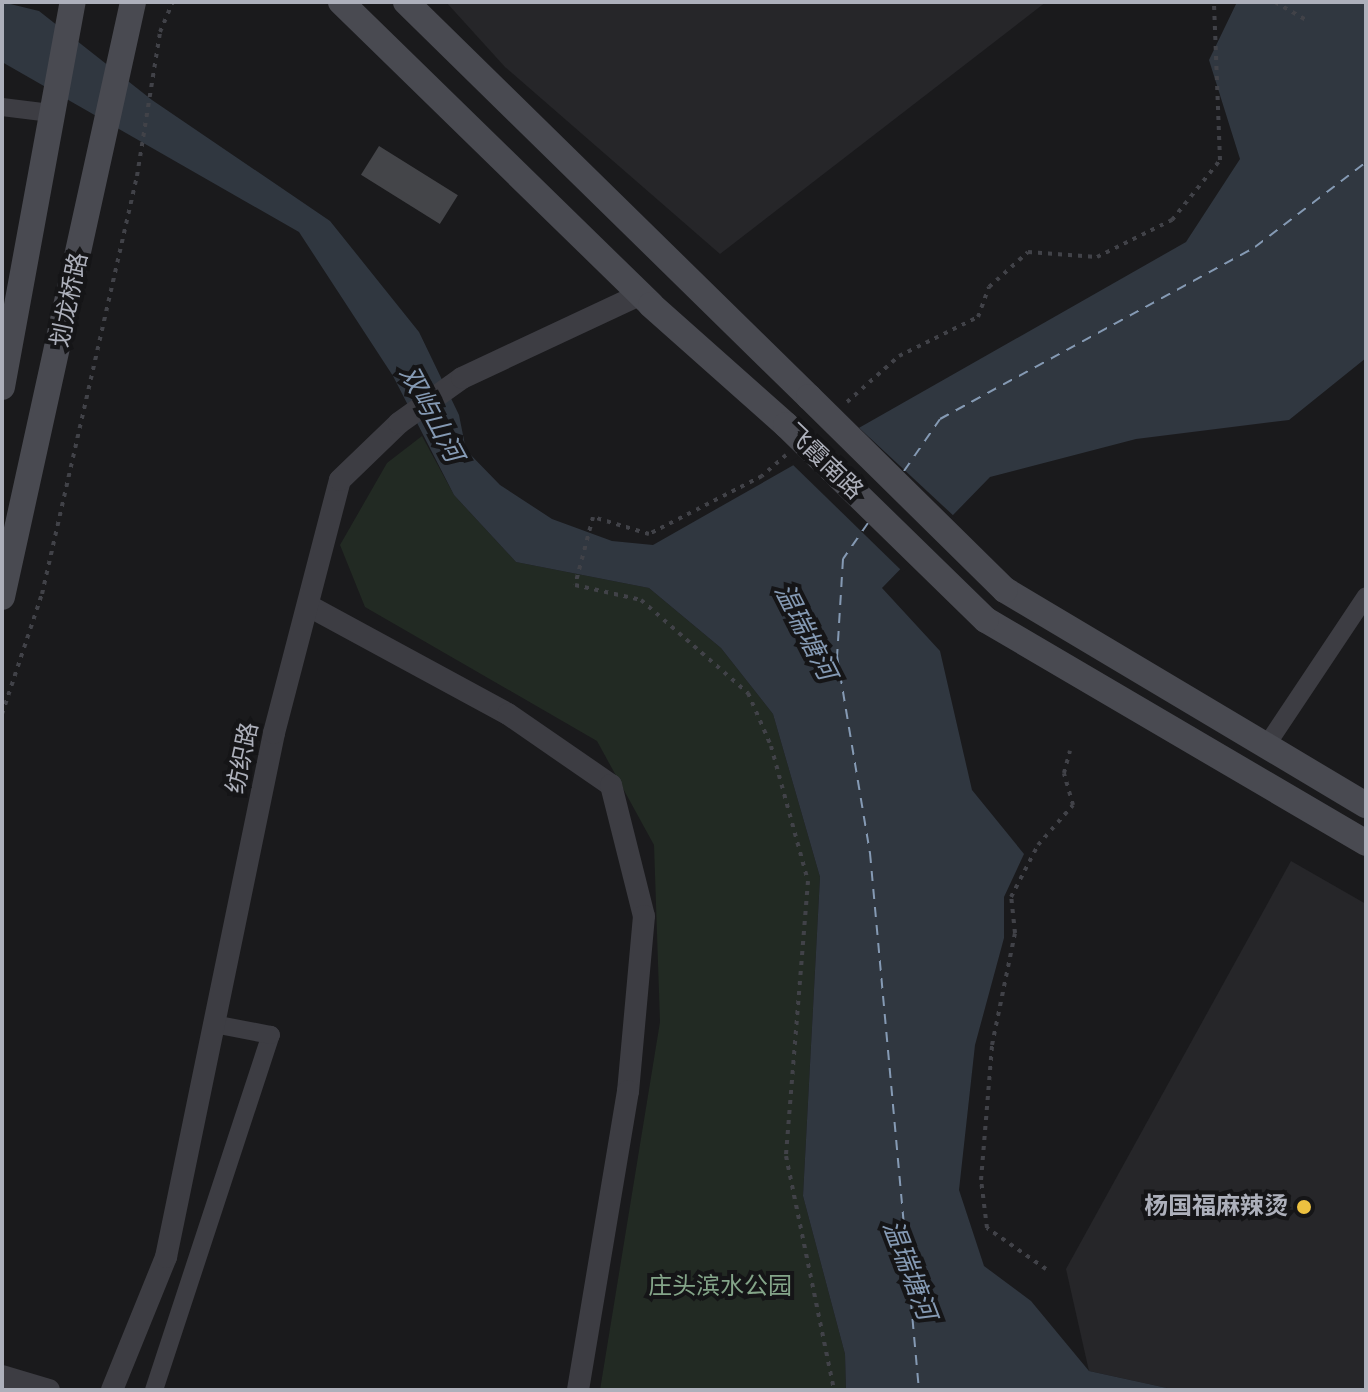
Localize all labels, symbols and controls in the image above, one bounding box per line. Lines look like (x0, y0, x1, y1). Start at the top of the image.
street label: 划龙桥路 (46, 250, 94, 350)
water label: 双屿山河 (393, 361, 469, 467)
street label: 飞霞南路 (779, 418, 869, 506)
water label: 温瑞塘河 (767, 579, 843, 685)
street label: 纺织路 (221, 720, 265, 796)
place label: 杨国福麻辣烫 (1144, 1193, 1288, 1221)
marker: 杨国福麻辣烫 (1295, 1198, 1313, 1216)
water label: 温瑞塘河 (876, 1216, 942, 1324)
park label: 庄头滨水公园 (648, 1273, 792, 1301)

